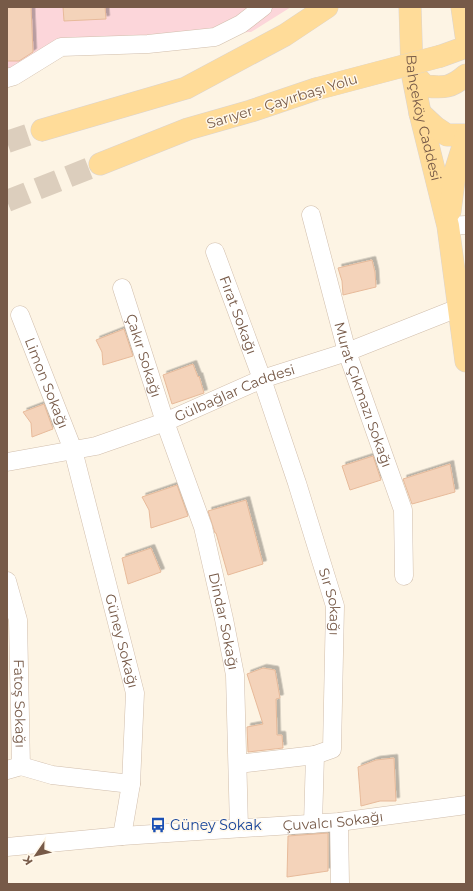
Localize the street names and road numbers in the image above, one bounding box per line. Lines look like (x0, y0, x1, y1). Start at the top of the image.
street label: Bahçeköy Caddesi (402, 54, 445, 183)
street label: Sarıyer - Çayırbaşı Yolu (204, 69, 360, 133)
street label: Fırat Sokağı (216, 273, 261, 357)
street label: Çakır Sokağı (122, 312, 166, 400)
street label: Murat Çıkmazı Sokağı (330, 320, 396, 470)
street label: Limon Sokağı (21, 335, 73, 431)
street label: Gülbağlar Caddesi (171, 360, 297, 426)
street label: Sır Sokağı (315, 566, 344, 636)
street label: Dindar Sokağı (205, 571, 243, 672)
street label: Güney Sokağı (101, 592, 142, 690)
street label: Fatoş Sokağı (10, 659, 30, 748)
street label: Çuvalcı Sokağı (282, 807, 384, 835)

